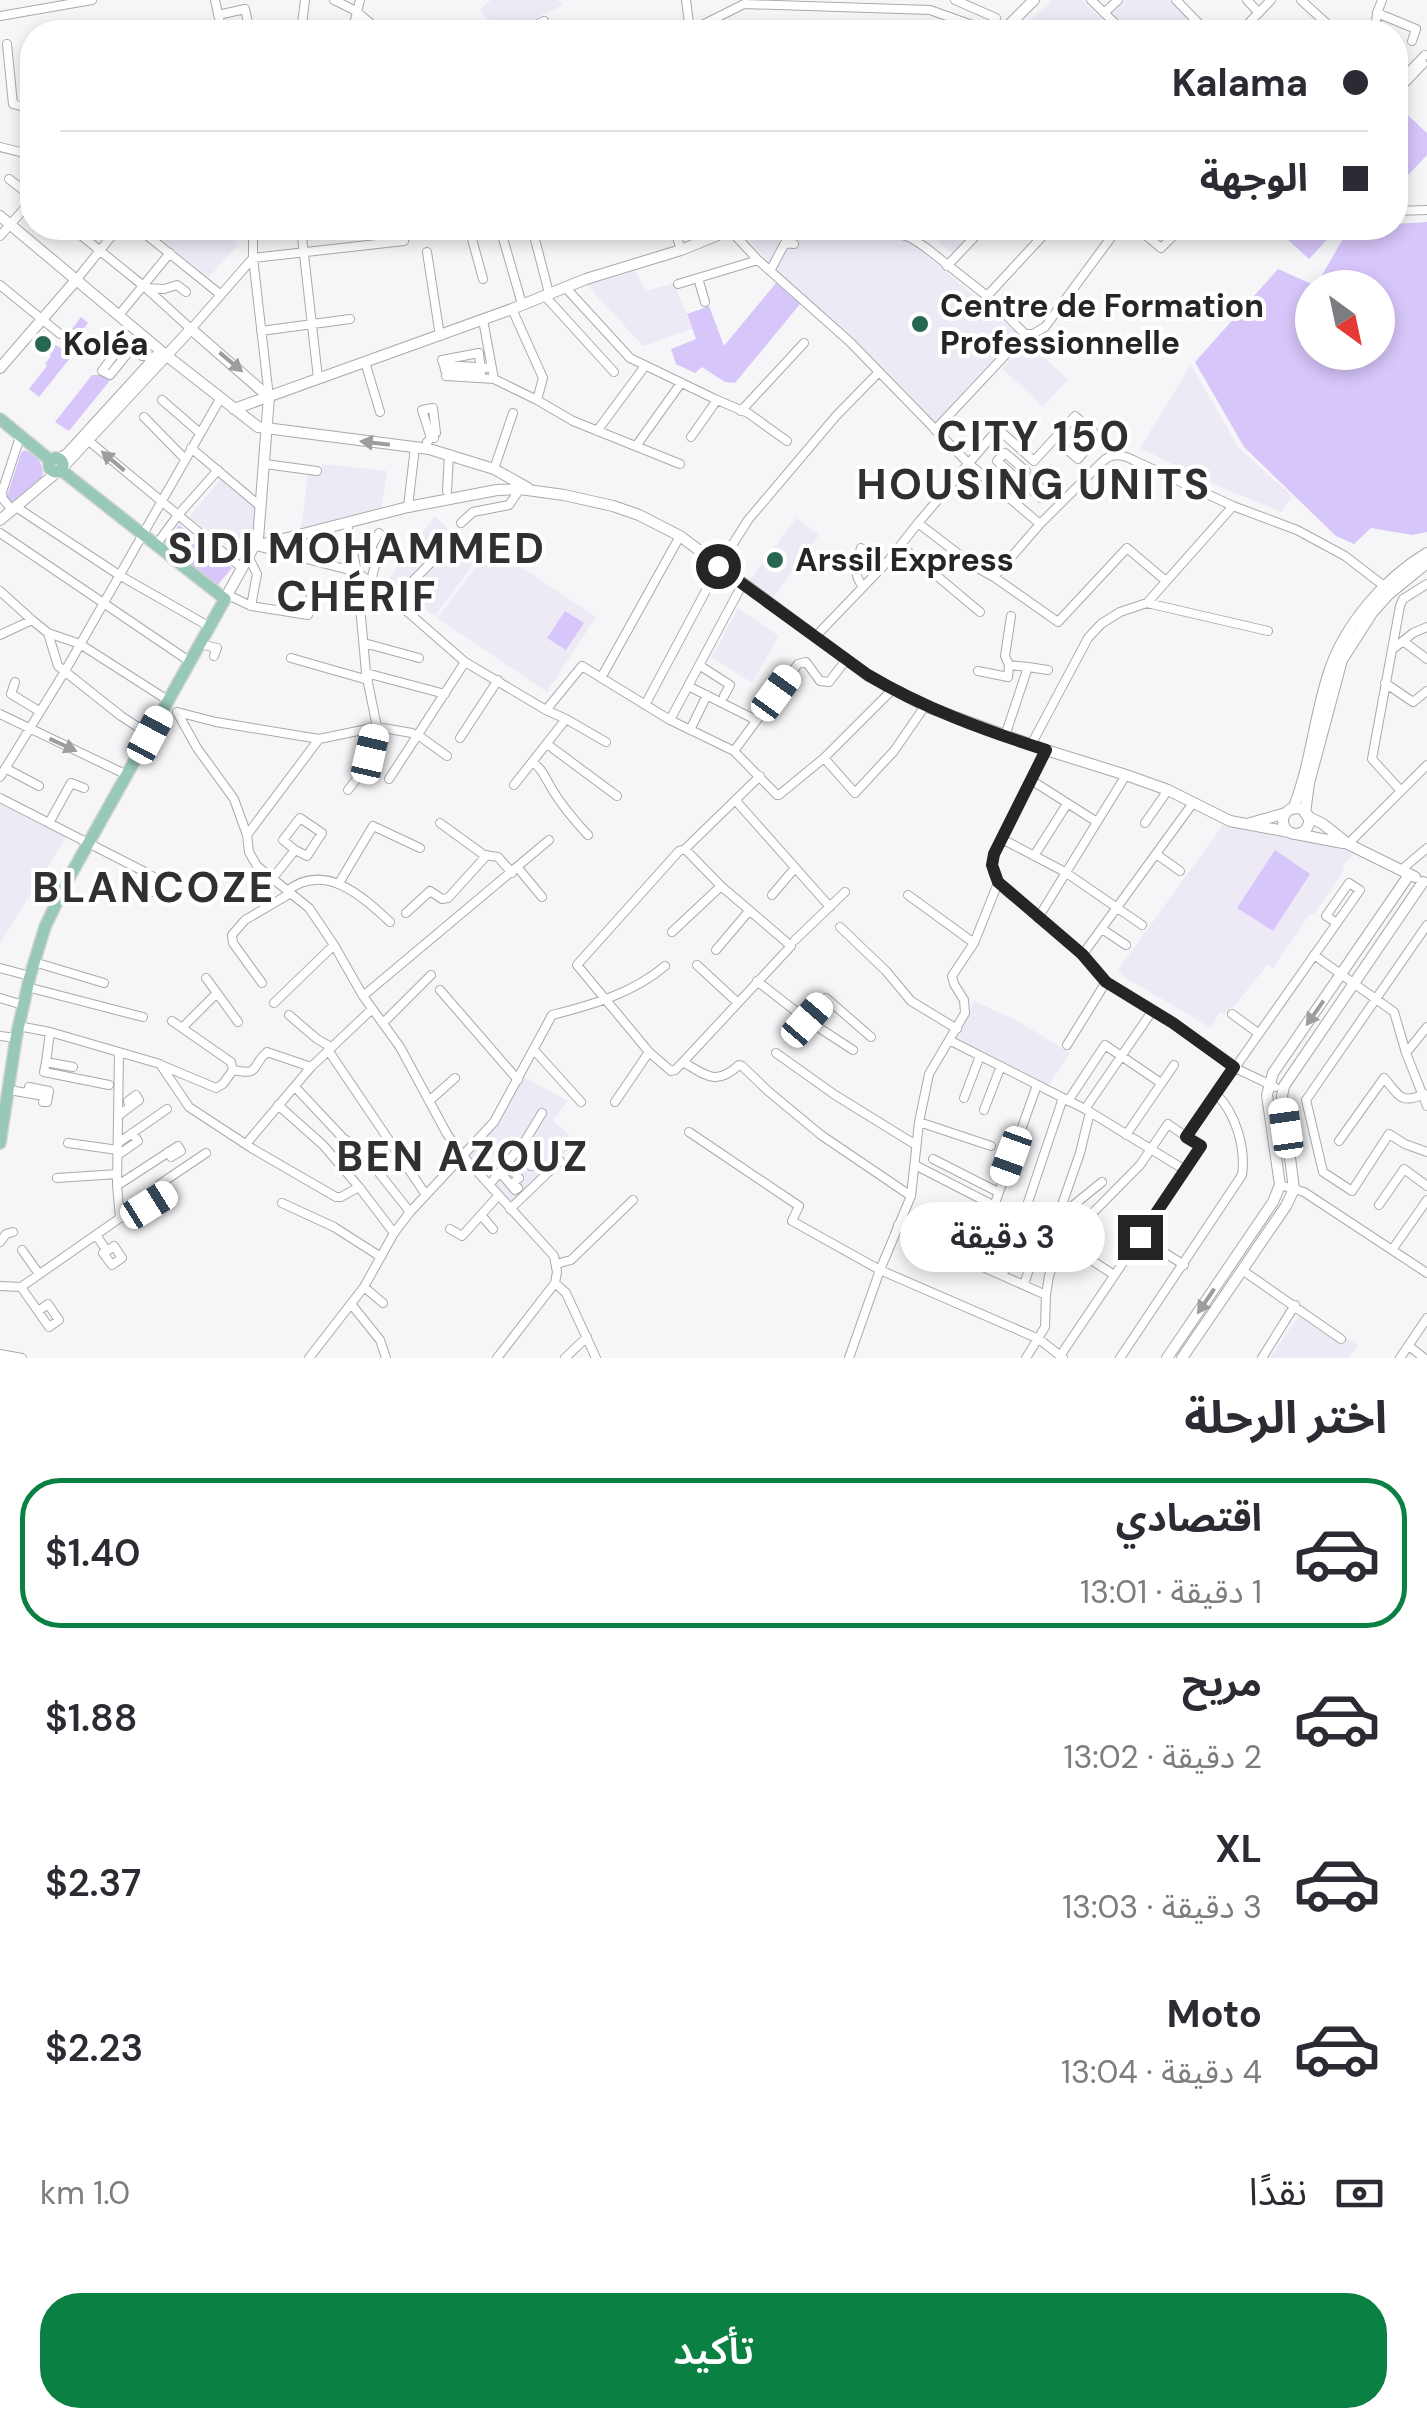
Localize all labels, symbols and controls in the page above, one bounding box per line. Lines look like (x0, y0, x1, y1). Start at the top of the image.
text: Kalama (1172, 58, 1308, 108)
text: الوجهة (1200, 153, 1308, 203)
north arrow (1295, 270, 1395, 370)
map controls (1295, 270, 1395, 370)
place label: Centre de Formation Professionnelle (940, 285, 1264, 364)
marker: Centre de Formation Professionnelle (909, 313, 931, 335)
place label: Koléa (63, 323, 149, 365)
marker: Koléa (32, 333, 54, 355)
one-way arrow (218, 351, 243, 373)
district label: CITY 150 HOUSING UNITS (856, 409, 1212, 512)
one-way arrow (358, 435, 390, 451)
one-way arrow (101, 451, 126, 473)
district label: SIDI MOHAMMED CHÉRIF (168, 521, 546, 624)
place label: Arssil Express (795, 539, 1014, 581)
route start (696, 544, 741, 589)
marker: Arssil Express (764, 549, 786, 571)
car (746, 660, 806, 726)
car (123, 701, 177, 769)
car (349, 721, 391, 787)
one-way arrow (49, 737, 78, 753)
district label: BLANCOZE (32, 860, 276, 915)
car (776, 988, 838, 1052)
one-way arrow (1306, 1000, 1325, 1026)
car (1267, 1096, 1305, 1160)
car (987, 1123, 1035, 1189)
district label: BEN AZOUZ (336, 1129, 590, 1184)
car (116, 1176, 182, 1234)
callout: 3 دقيقة (900, 1202, 1105, 1272)
route end (1118, 1215, 1163, 1260)
text: 3 دقيقة (950, 1216, 1055, 1258)
one-way arrow (1197, 1287, 1215, 1314)
text: اختر الرحلة (1184, 1388, 1387, 1447)
text: اقتصادي (1116, 1493, 1262, 1543)
icon: car (1292, 1508, 1382, 1598)
text: $1.40 (45, 1528, 141, 1578)
text: 1 دقيقة · 13:01 (1080, 1571, 1262, 1613)
text: مريح (1182, 1658, 1262, 1708)
icon: car (1292, 1673, 1382, 1763)
text: $1.88 (45, 1693, 137, 1743)
text: 2 دقيقة · 13:02 (1063, 1736, 1262, 1778)
text: XL (1215, 1824, 1262, 1874)
icon: car (1292, 1838, 1382, 1928)
text: $2.37 (45, 1858, 141, 1908)
text: 3 دقيقة · 13:03 (1062, 1886, 1262, 1928)
text: Moto (1167, 1989, 1262, 2039)
icon: car (1292, 2003, 1382, 2093)
text: $2.23 (45, 2023, 143, 2073)
text: 4 دقيقة · 13:04 (1061, 2051, 1262, 2093)
icon: cash (1332, 2166, 1387, 2221)
text: نقدًا (1249, 2167, 1307, 2217)
text: 1.0 km (40, 2172, 130, 2214)
button: تأكيد (40, 2293, 1387, 2408)

